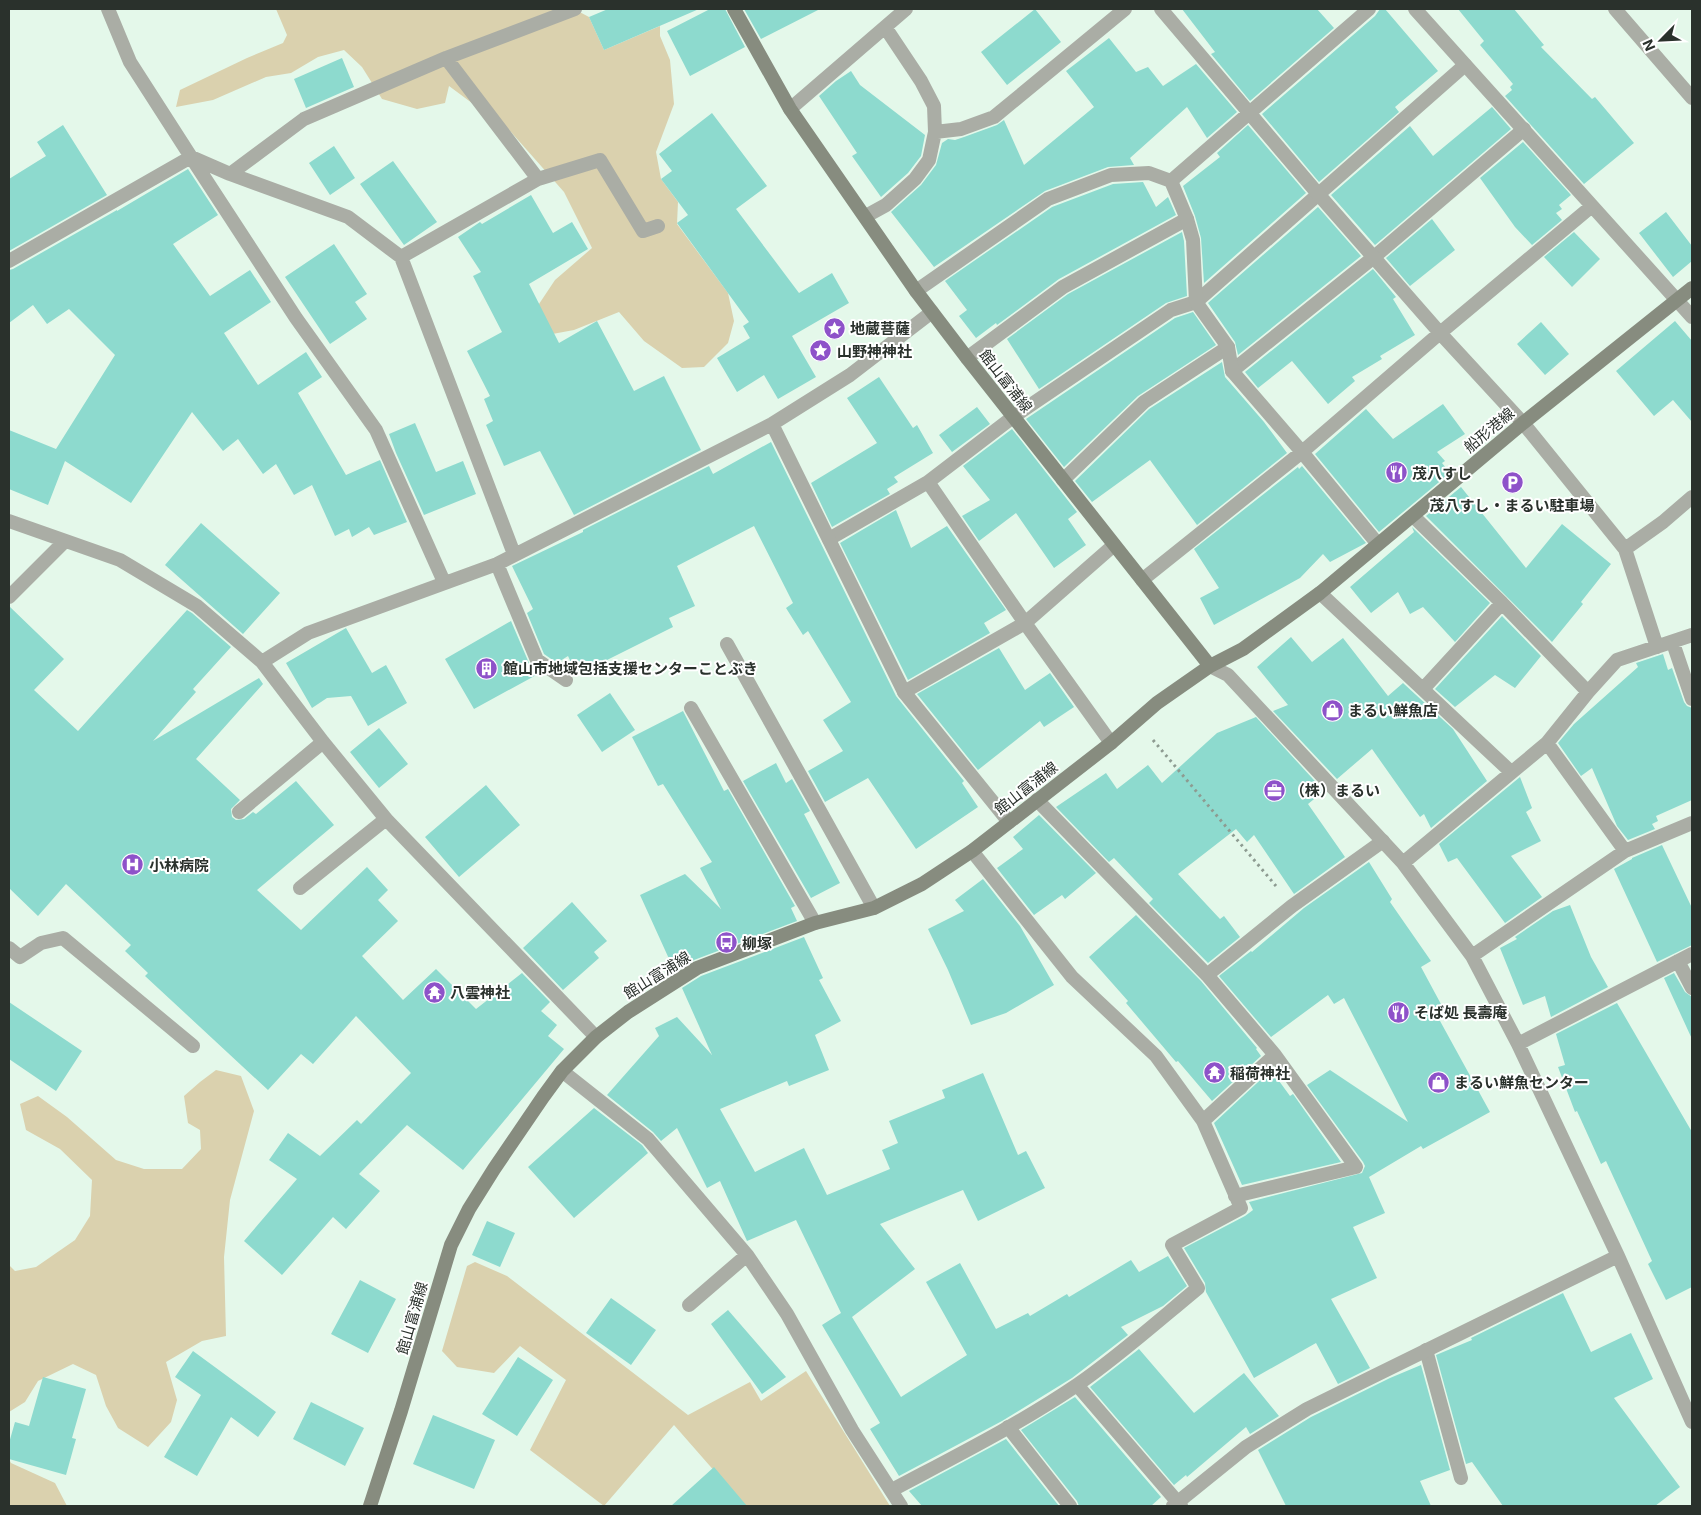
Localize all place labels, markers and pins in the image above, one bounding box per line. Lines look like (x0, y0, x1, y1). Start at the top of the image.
place icon: 地蔵菩薩 (822, 316, 846, 340)
place label: 地蔵菩薩 (850, 319, 910, 338)
place icon: 山野神神社 (809, 339, 833, 363)
place label: 山野神神社 (837, 342, 912, 361)
restaurant icon: 茂八すし (1384, 461, 1408, 485)
place label: 茂八すし (1412, 464, 1472, 483)
parking icon: 茂八すし・まるい駐車場 (1500, 470, 1524, 494)
place label: 茂八すし・まるい駐車場 (1429, 496, 1595, 515)
building icon: 館山市地域包括支援センターことぶき (475, 656, 499, 680)
place label: 館山市地域包括支援センターことぶき (503, 659, 758, 678)
shop icon: まるい鮮魚店 (1320, 698, 1344, 722)
place label: まるい鮮魚店 (1348, 701, 1438, 720)
office icon: （株）まるい (1262, 778, 1286, 802)
place label: （株）まるい (1290, 781, 1380, 800)
hospital icon: 小林病院 (121, 853, 145, 877)
place label: 小林病院 (149, 856, 209, 875)
bus stop icon: 柳塚 (714, 931, 738, 955)
place label: 柳塚 (742, 934, 772, 953)
temple icon: 八雲神社 (422, 980, 446, 1004)
place label: 八雲神社 (450, 983, 510, 1002)
restaurant icon: そば処 長壽庵 (1386, 1000, 1410, 1024)
place label: そば処 長壽庵 (1414, 1003, 1508, 1022)
temple icon: 稲荷神社 (1202, 1061, 1226, 1085)
place label: 稲荷神社 (1230, 1064, 1290, 1083)
shop icon: まるい鮮魚センター (1426, 1070, 1450, 1094)
place label: まるい鮮魚センター (1454, 1073, 1589, 1092)

